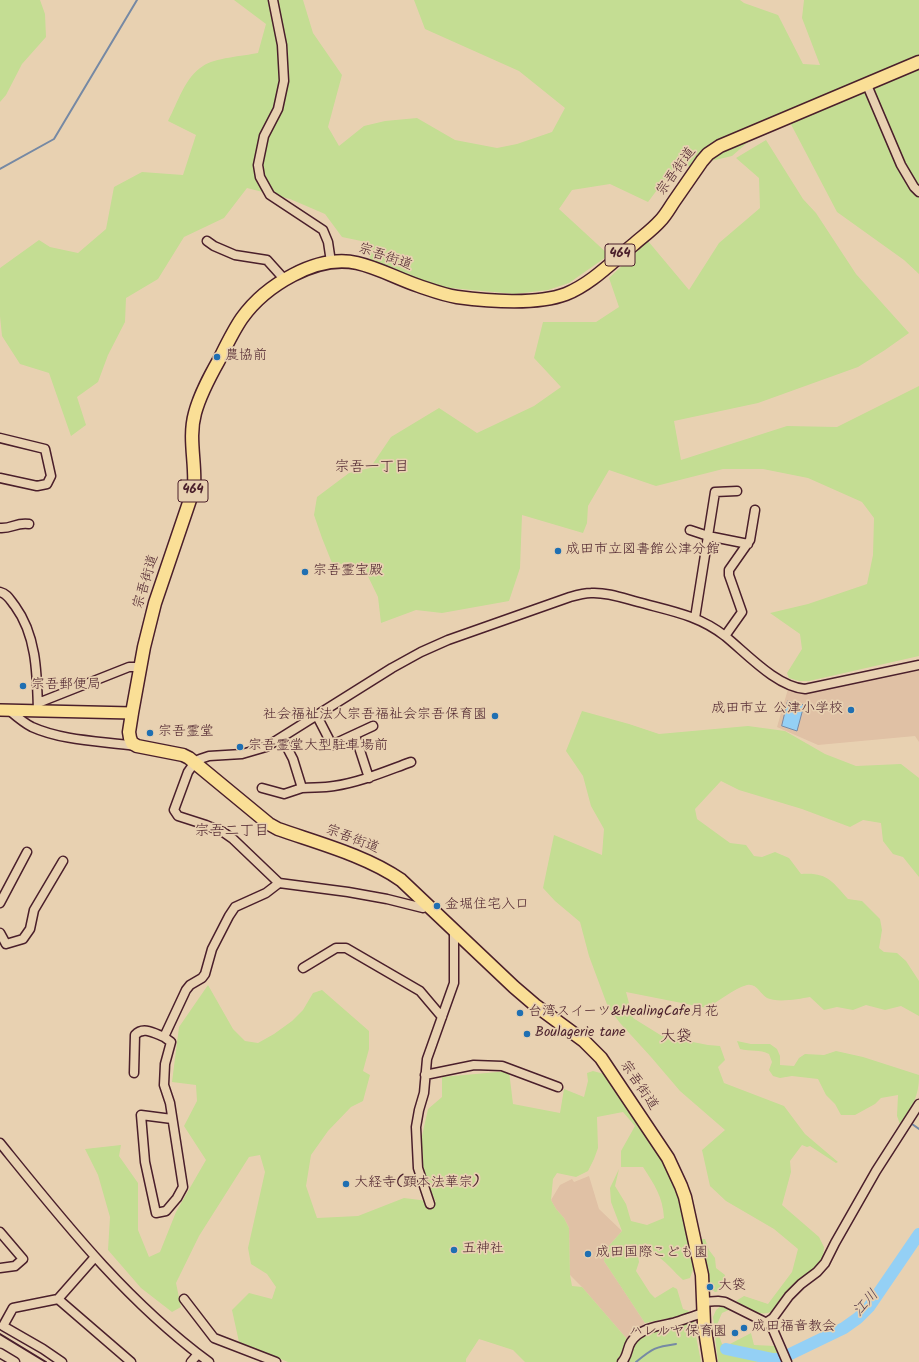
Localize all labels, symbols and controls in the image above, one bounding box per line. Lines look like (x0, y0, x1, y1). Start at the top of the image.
street label: 宗吾街道 (654, 144, 700, 200)
street label: 宗吾街道 (356, 241, 414, 275)
road number: 464 (605, 244, 635, 266)
place label: 農協前 (225, 349, 267, 365)
marker: 農協前 (212, 352, 222, 362)
district label: 宗吾一丁目 (335, 459, 409, 477)
road number: 464 (178, 480, 208, 502)
place label: 成田市立図書館公津分館 (566, 543, 720, 559)
marker: 成田市立図書館公津分館 (553, 546, 563, 556)
street label: 宗吾街道 (131, 553, 163, 611)
place label: 宗吾霊宝殿 (313, 564, 383, 580)
marker: 宗吾霊宝殿 (300, 567, 310, 577)
place label: 宗吾郵便局 (31, 678, 101, 694)
marker: 宗吾郵便局 (18, 681, 28, 691)
place label: 成田市立 公津小学校 (711, 702, 843, 718)
marker: 成田市立 公津小学校 (846, 705, 856, 715)
place label: 社会福祉法人宗吾福祉会宗吾保育園 (263, 708, 487, 724)
marker: 社会福祉法人宗吾福祉会宗吾保育園 (490, 711, 500, 721)
place label: 宗吾霊堂 (158, 725, 214, 741)
marker: 宗吾霊堂 (145, 728, 155, 738)
place label: 宗吾霊堂大型駐車場前 (248, 739, 388, 755)
marker: 宗吾霊堂大型駐車場前 (235, 742, 245, 752)
street label: 宗吾街道 (323, 822, 381, 858)
district label: 宗吾二丁目 (195, 823, 269, 841)
place label: 金堀住宅入口 (445, 898, 529, 914)
marker: 金堀住宅入口 (432, 901, 442, 911)
place label: 台湾スイーツ&HealingCafe月花 (528, 1005, 718, 1021)
marker: 台湾スイーツ&HealingCafe月花 (515, 1008, 525, 1018)
place label: Boulagerie tane (535, 1026, 626, 1042)
district label: 大袋 (660, 1028, 692, 1048)
marker: Boulagerie tane (522, 1029, 532, 1039)
street label: 宗吾街道 (615, 1058, 661, 1114)
place label: 大経寺(顕本法華宗) (354, 1176, 480, 1192)
marker: 大経寺(顕本法華宗) (341, 1179, 351, 1189)
place label: 五神社 (462, 1242, 504, 1258)
marker: 五神社 (449, 1245, 459, 1255)
place label: 成田国際こども園 (596, 1246, 708, 1262)
marker: 成田国際こども園 (583, 1249, 593, 1259)
place label: 大袋 (718, 1279, 746, 1295)
marker: 大袋 (705, 1282, 715, 1292)
water label: 江川 (850, 1287, 884, 1321)
place label: 成田福音教会 (752, 1320, 836, 1336)
marker: 成田福音教会 (739, 1323, 749, 1333)
place label: ハレルヤ保育園 (629, 1325, 727, 1341)
marker: ハレルヤ保育園 (730, 1328, 740, 1338)

